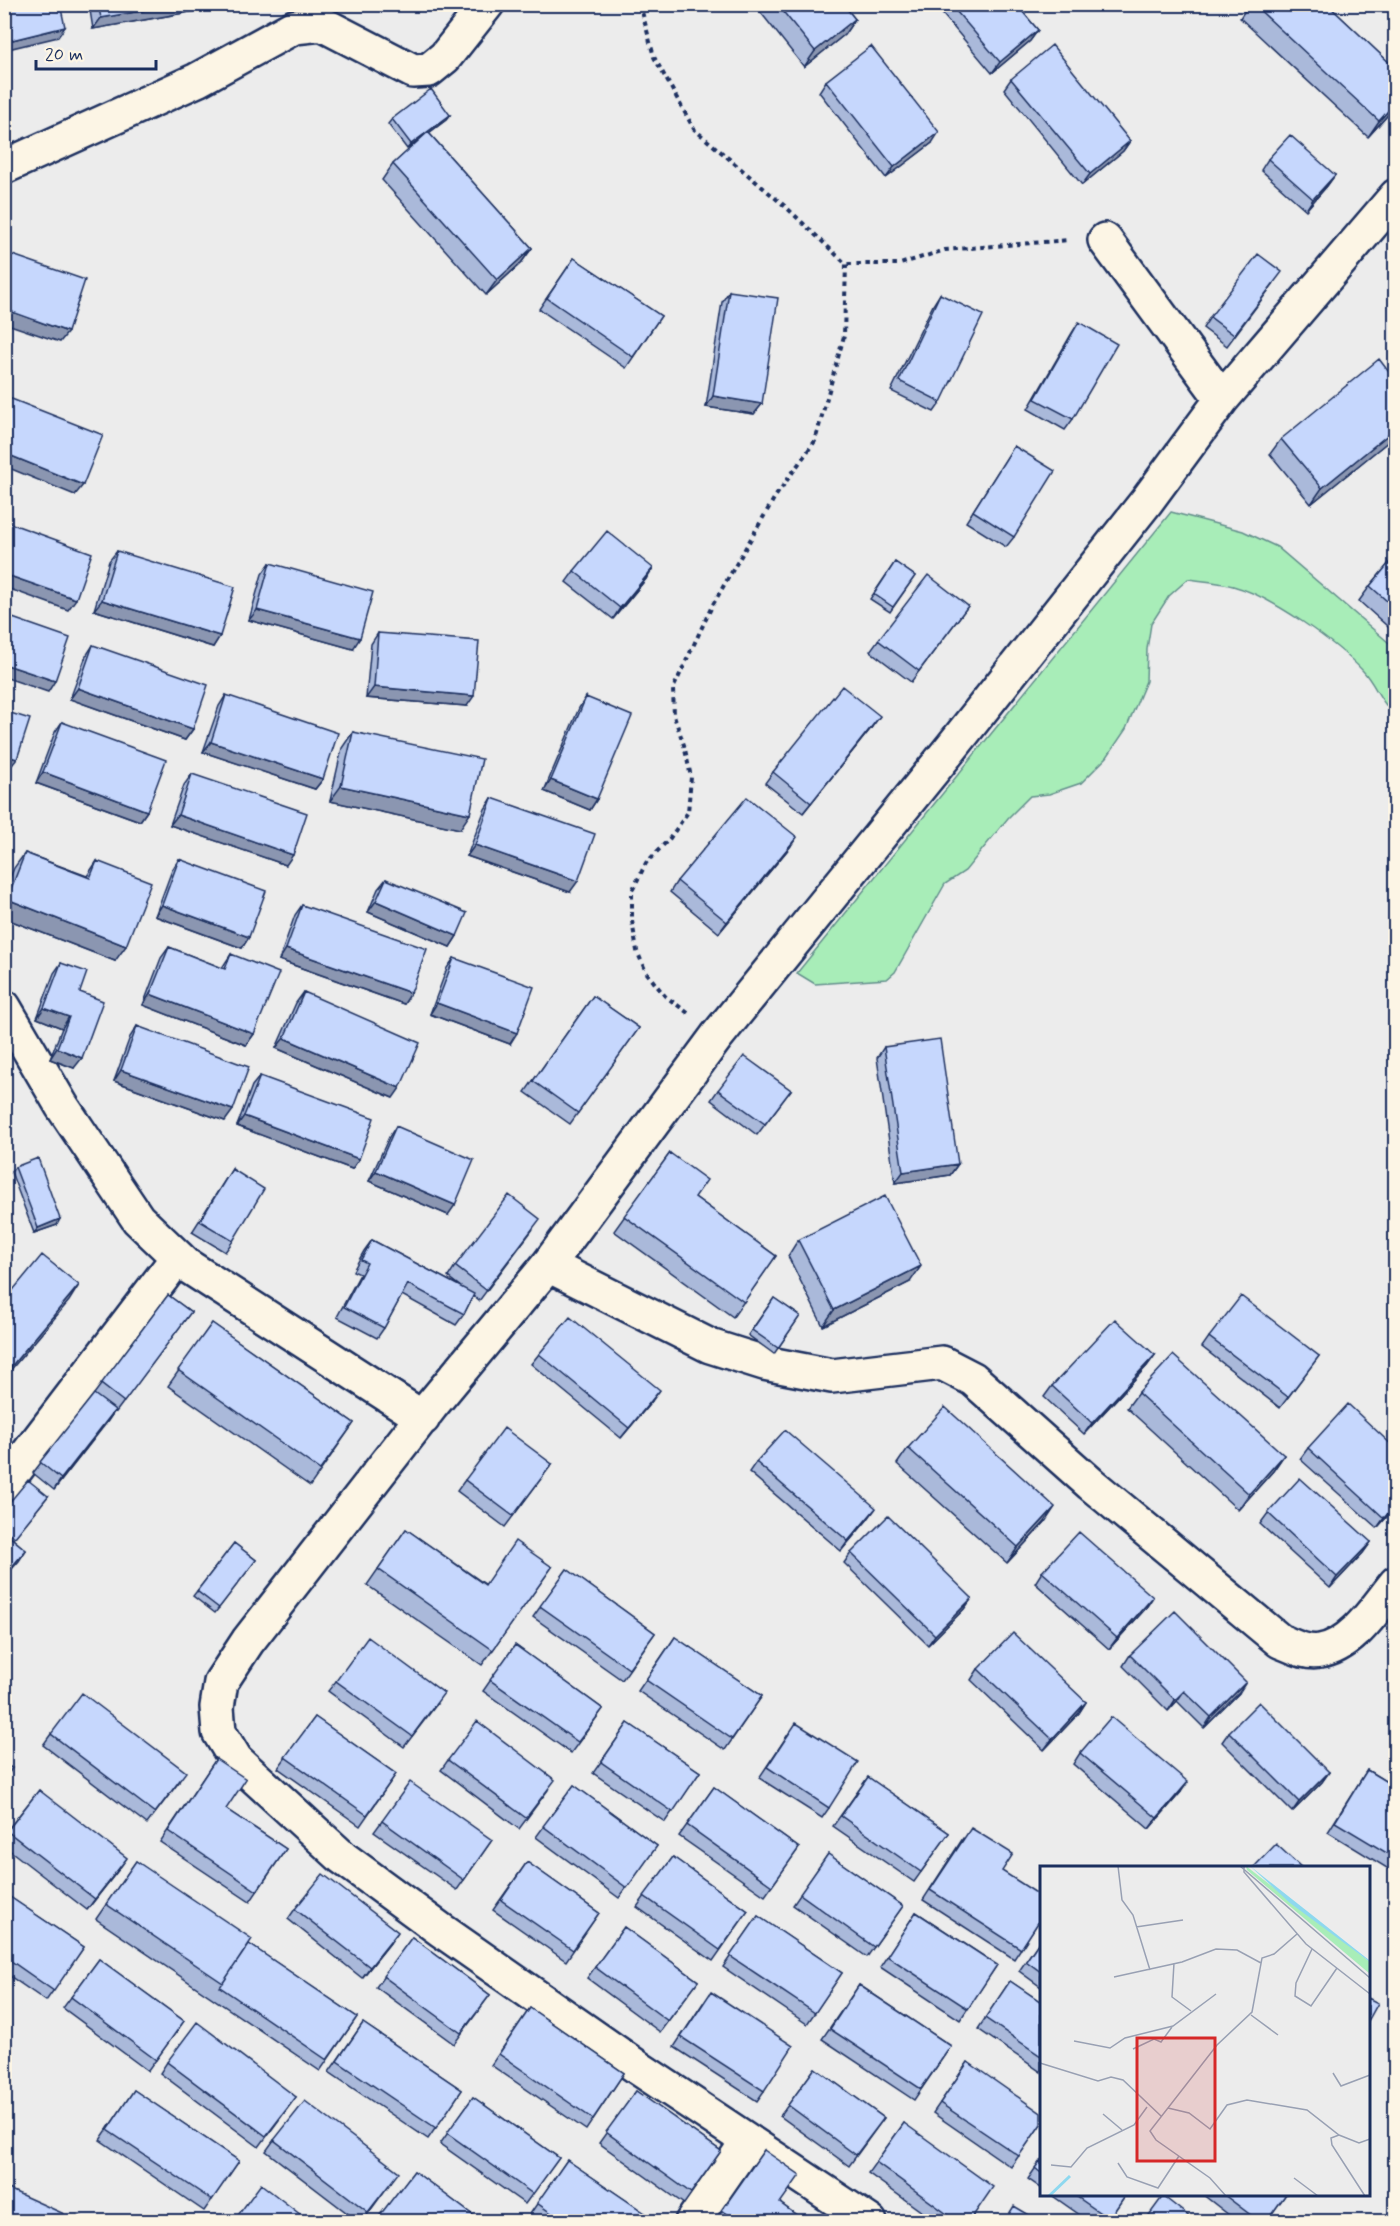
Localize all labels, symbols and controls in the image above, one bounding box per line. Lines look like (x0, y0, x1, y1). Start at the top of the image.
scale bar (36, 33, 156, 71)
text: 20 m (45, 43, 83, 67)
inset map (1040, 1866, 1370, 2196)

